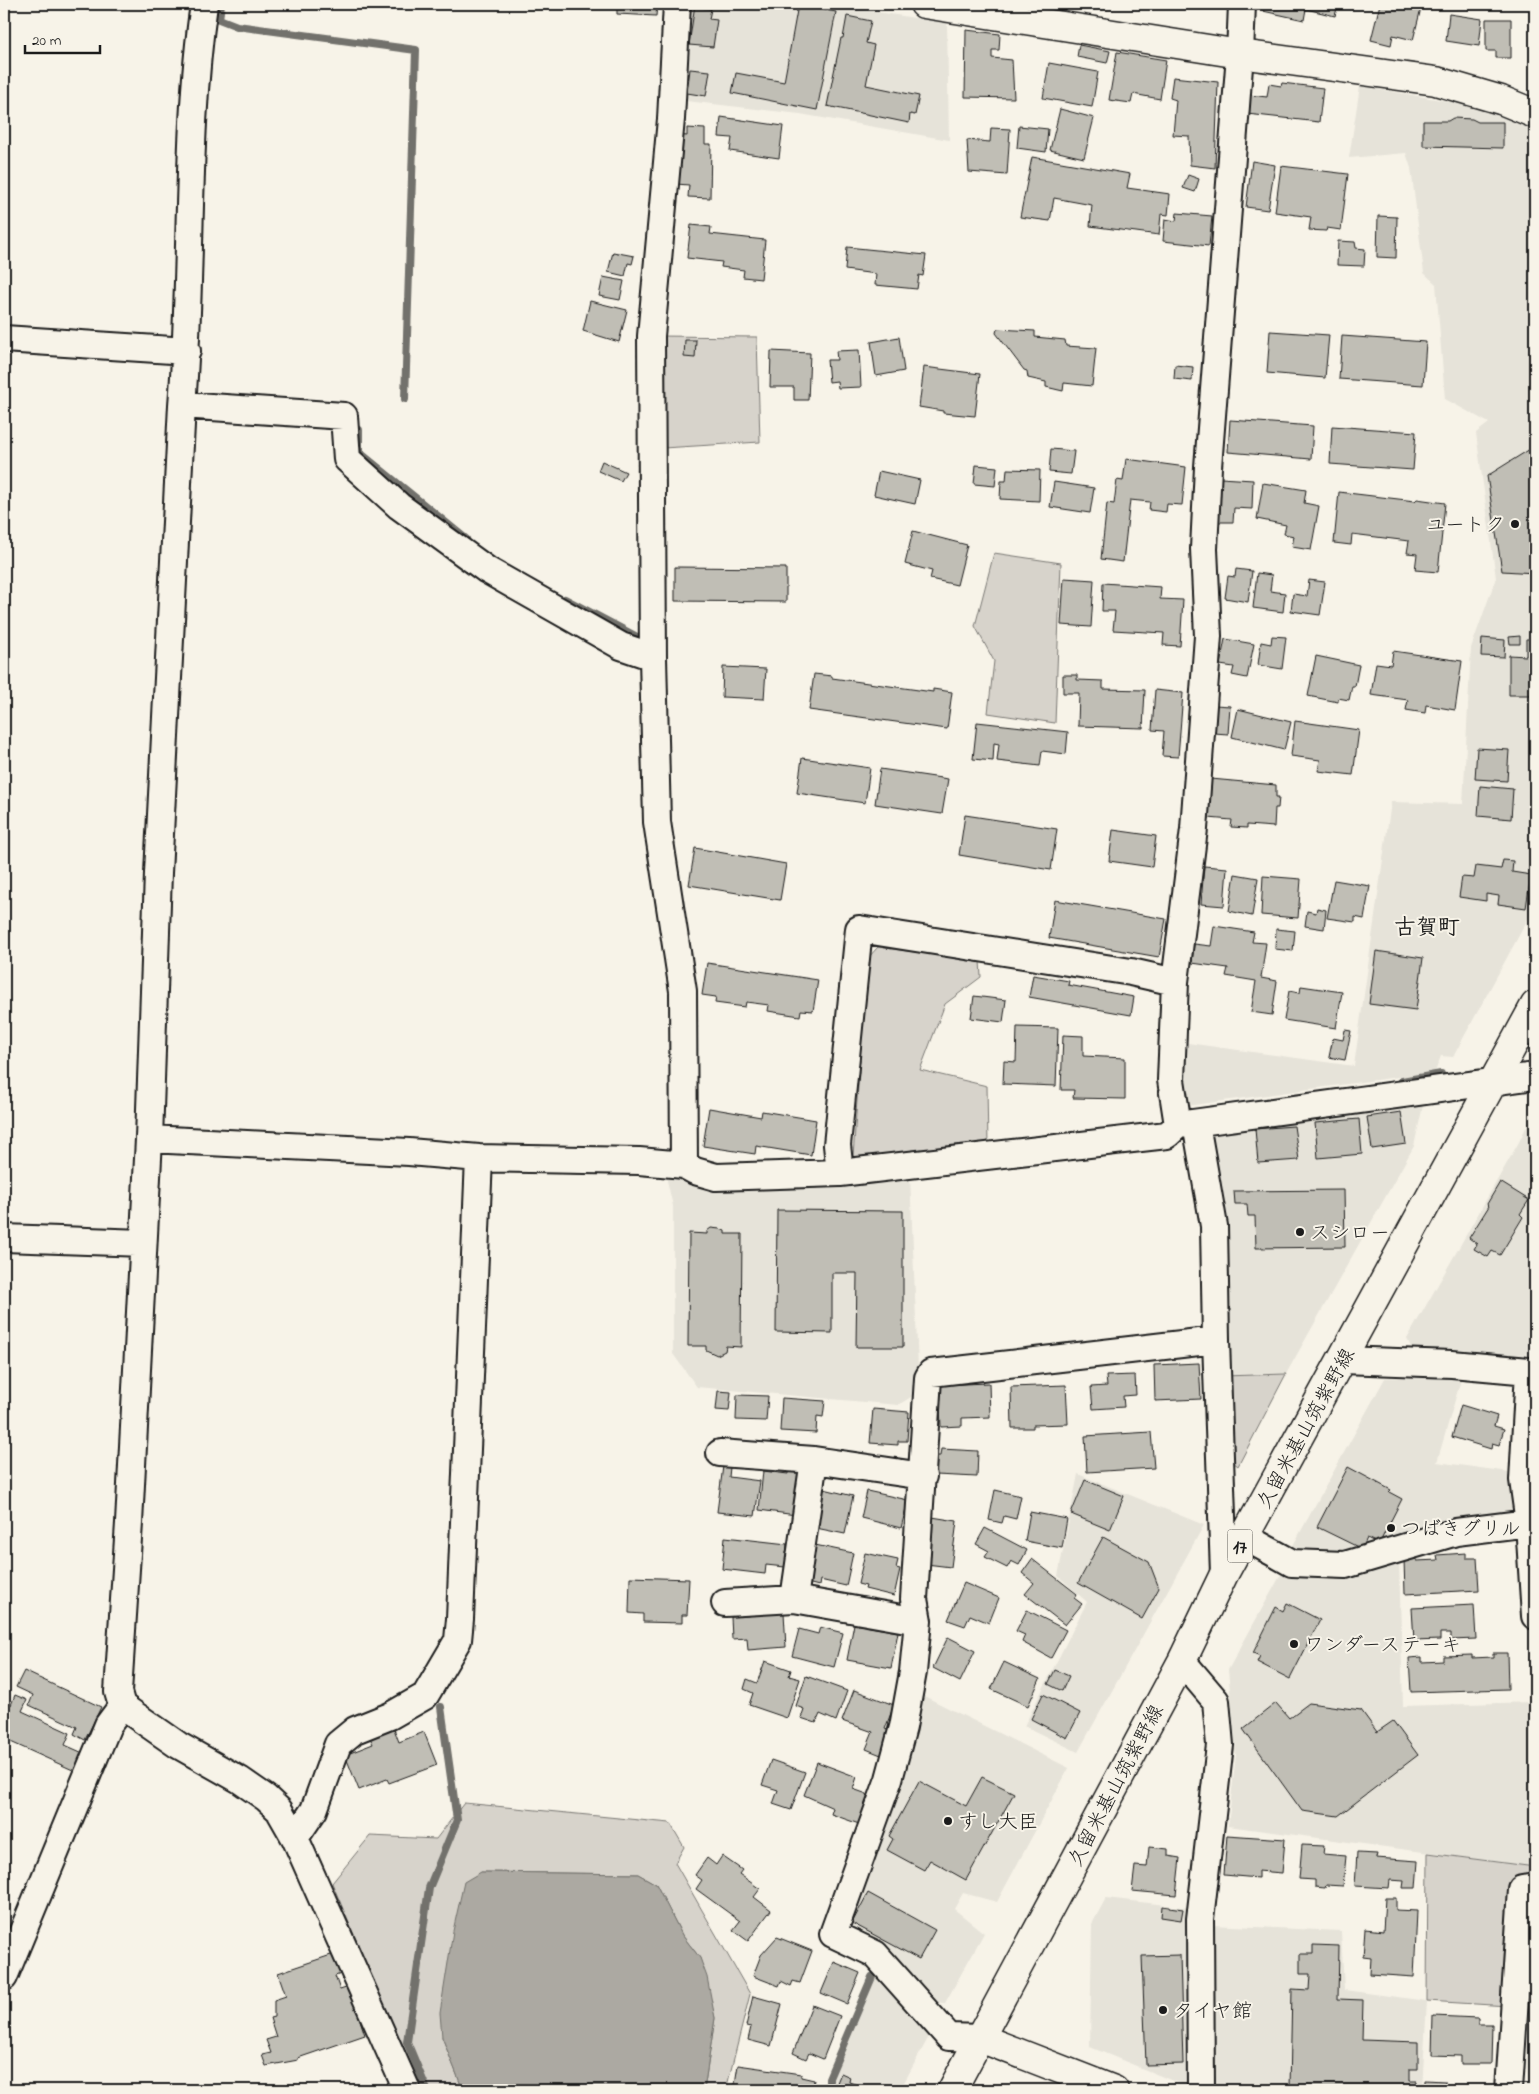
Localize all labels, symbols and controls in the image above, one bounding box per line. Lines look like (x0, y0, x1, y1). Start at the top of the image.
scale bar (25, 22, 100, 54)
text: 20 m (32, 30, 62, 52)
place label: ユートク (1426, 512, 1505, 541)
marker: ユートク (1509, 518, 1521, 530)
district label: 古賀町 (1394, 913, 1460, 945)
place label: スシロー (1310, 1220, 1390, 1249)
marker: スシロー (1294, 1226, 1306, 1238)
street label: 久留米基山筑紫野線 (1251, 1343, 1364, 1515)
place label: つばきグリル (1401, 1516, 1521, 1545)
marker: つばきグリル (1385, 1522, 1397, 1534)
road number: 17 (1228, 1530, 1252, 1562)
place label: ワンダーステーキ (1304, 1632, 1461, 1661)
marker: ワンダーステーキ (1288, 1638, 1300, 1650)
street label: 久留米基山筑紫野線 (1062, 1700, 1172, 1872)
place label: すし大臣 (958, 1809, 1038, 1838)
marker: すし大臣 (942, 1815, 954, 1827)
place label: タイヤ館 (1173, 1998, 1252, 2027)
marker: タイヤ館 (1157, 2004, 1169, 2016)

